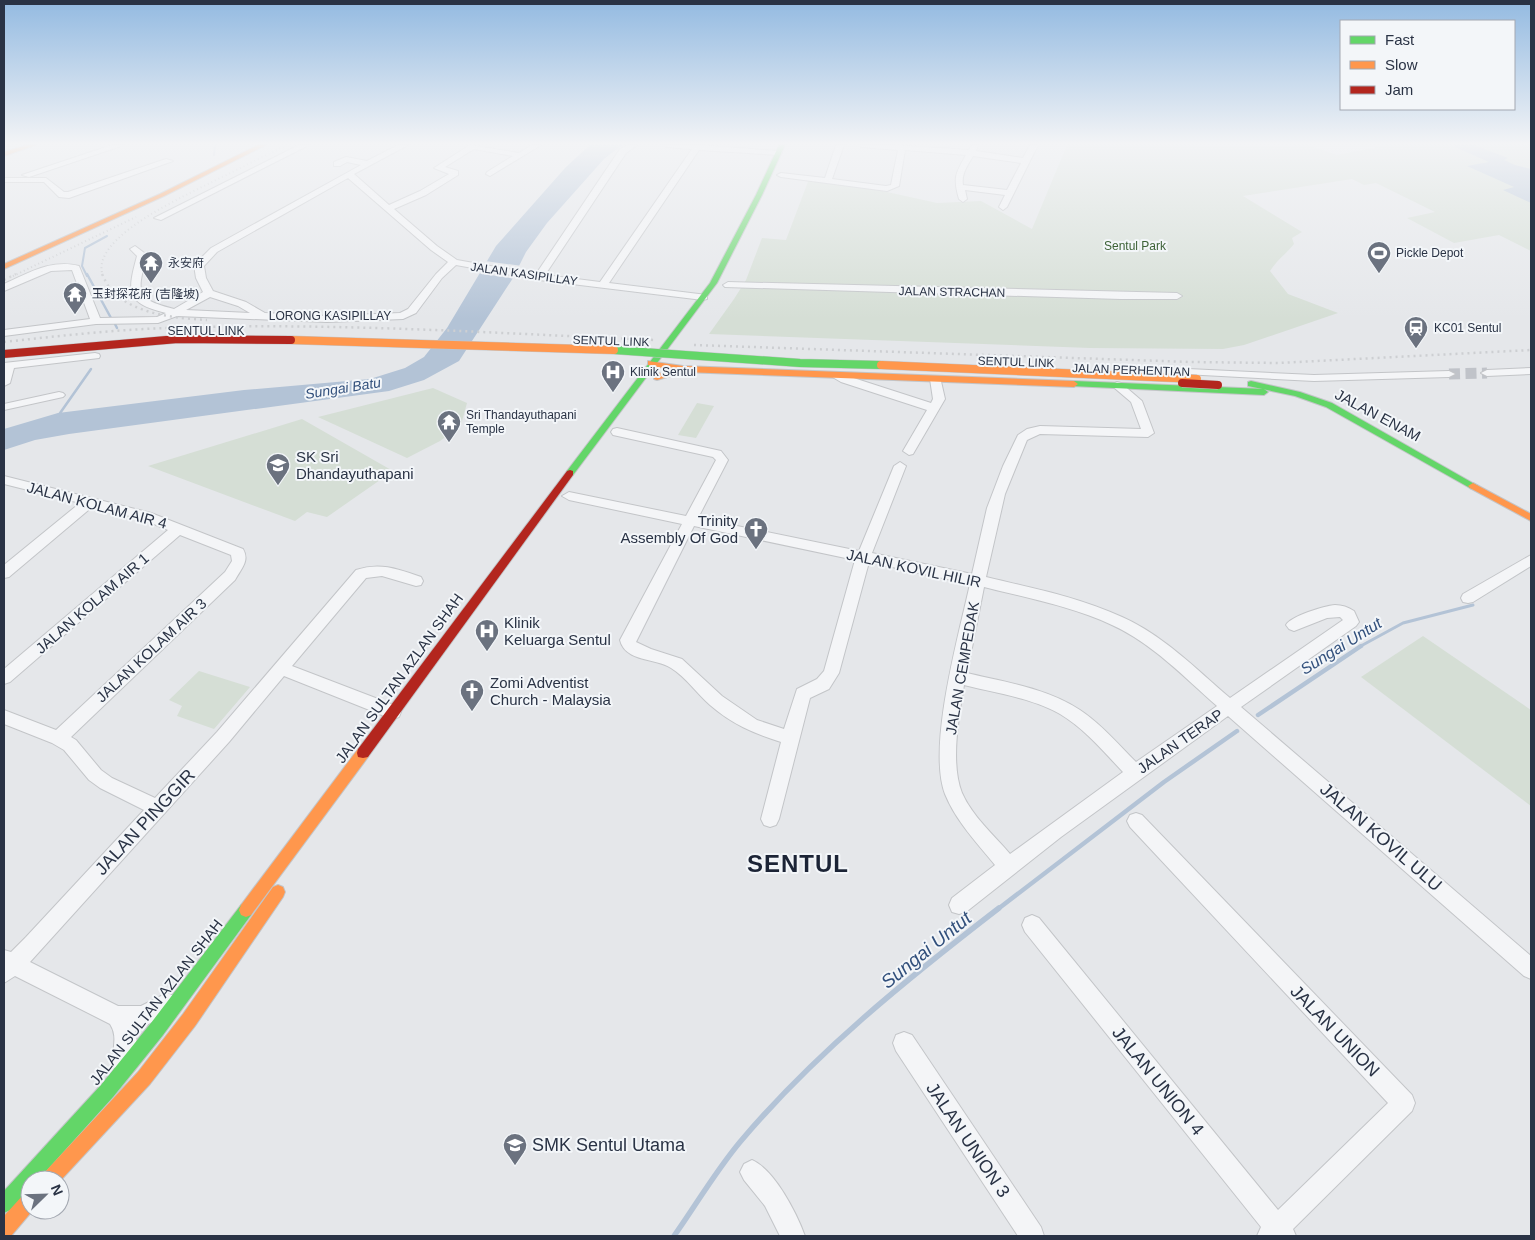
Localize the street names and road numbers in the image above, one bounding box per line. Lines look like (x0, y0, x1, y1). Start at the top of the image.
street label: JALAN KASIPILLAY (470, 260, 578, 288)
street label: JALAN STRACHAN (899, 284, 1005, 300)
street label: LORONG KASIPILLAY (269, 309, 391, 323)
street label: SENTUL LINK (168, 324, 244, 338)
street label: SENTUL LINK (572, 333, 650, 349)
street label: SENTUL LINK (977, 354, 1055, 370)
street label: JALAN PERHENTIAN (1072, 361, 1190, 379)
street label: JALAN ENAM (1332, 385, 1424, 445)
street label: JALAN KOLAM AIR 4 (25, 478, 169, 532)
street label: JALAN KOVIL HILIR (845, 545, 983, 591)
street label: JALAN KOLAM AIR 1 (32, 549, 152, 657)
street label: JALAN SULTAN AZLAN SHAH (332, 590, 466, 766)
street label: JALAN KOLAM AIR 3 (92, 595, 210, 705)
street label: JALAN CEMPEDAK (942, 600, 982, 736)
street label: JALAN TERAP (1134, 705, 1226, 777)
street label: JALAN PINGGIR (91, 765, 199, 879)
street label: JALAN KOVIL ULU (1316, 779, 1446, 895)
street label: JALAN SULTAN AZLAN SHAH (86, 916, 226, 1088)
street label: JALAN UNION (1286, 981, 1384, 1081)
street label: JALAN UNION 4 (1108, 1023, 1208, 1139)
street label: JALAN UNION 3 (922, 1079, 1014, 1201)

